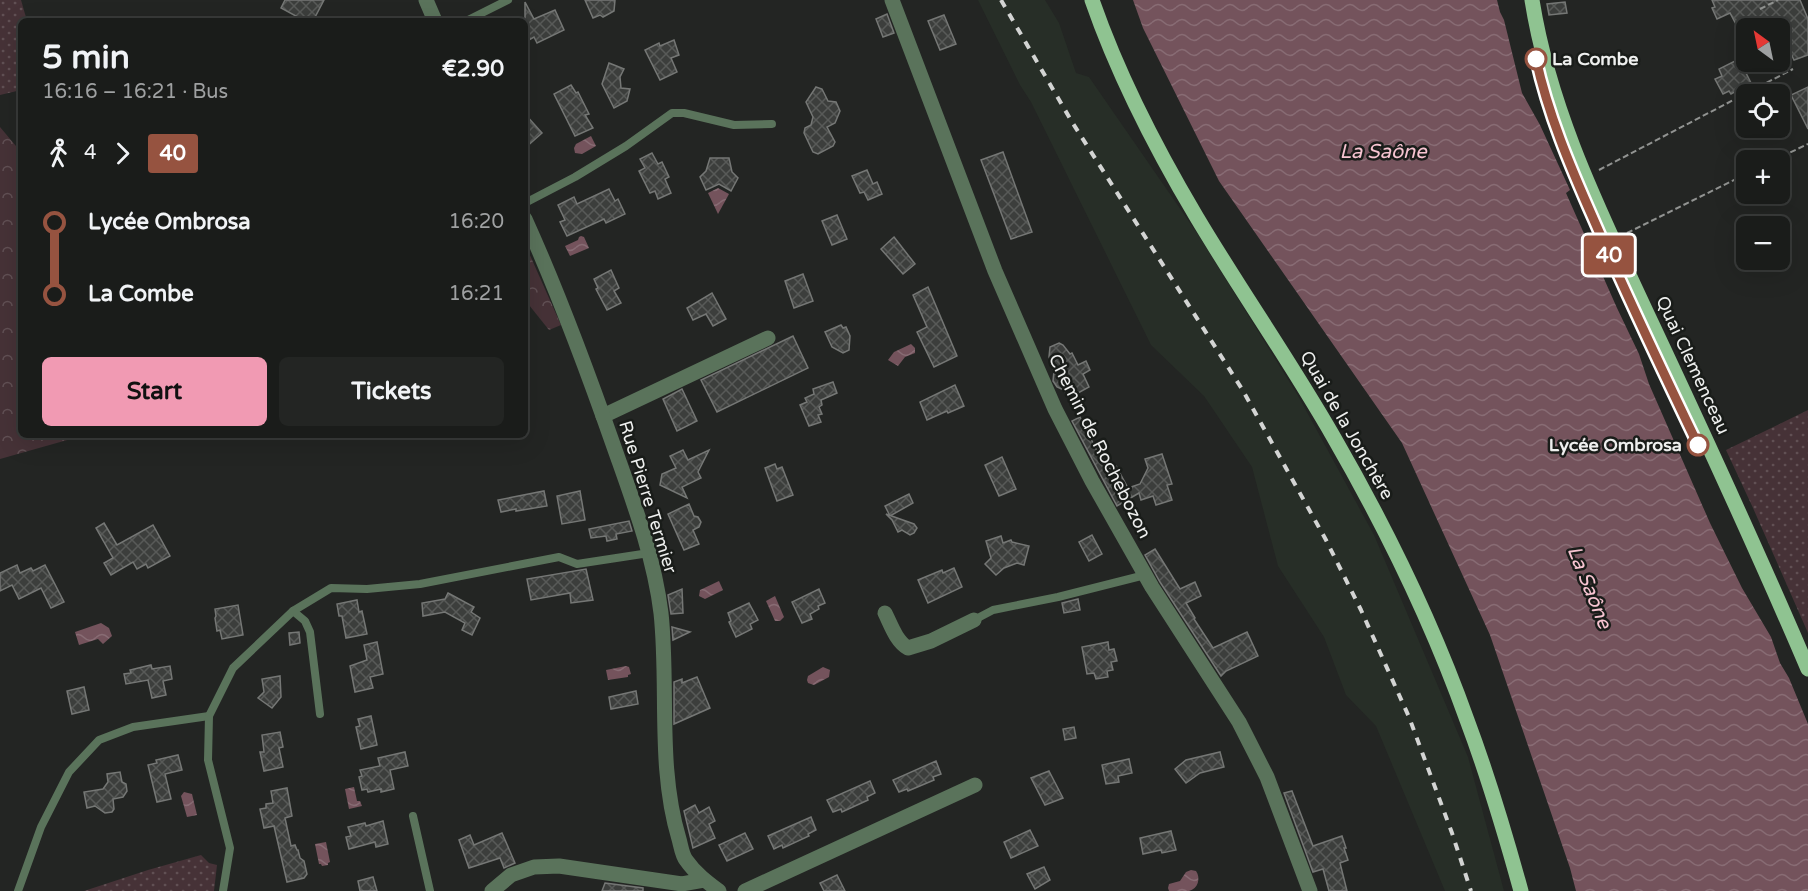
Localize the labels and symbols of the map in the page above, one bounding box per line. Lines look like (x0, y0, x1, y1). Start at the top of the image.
north arrow (1736, 18, 1790, 72)
marker: La Combe (1525, 48, 1547, 70)
place label: La Combe (1552, 48, 1638, 70)
water label: La Saône (1339, 140, 1428, 164)
line badge: 40 (1582, 236, 1636, 274)
street label: Quai Clemenceau (1651, 292, 1735, 438)
street label: Quai de la Jonchère (1295, 347, 1399, 503)
street label: Chemin de Rochebozon (1044, 350, 1156, 542)
street label: Rue Pierre Termier (614, 418, 682, 576)
place label: Lycée Ombrosa (1549, 434, 1682, 456)
marker: Lycée Ombrosa (1687, 434, 1709, 456)
water label: La Saône (1562, 542, 1617, 634)

